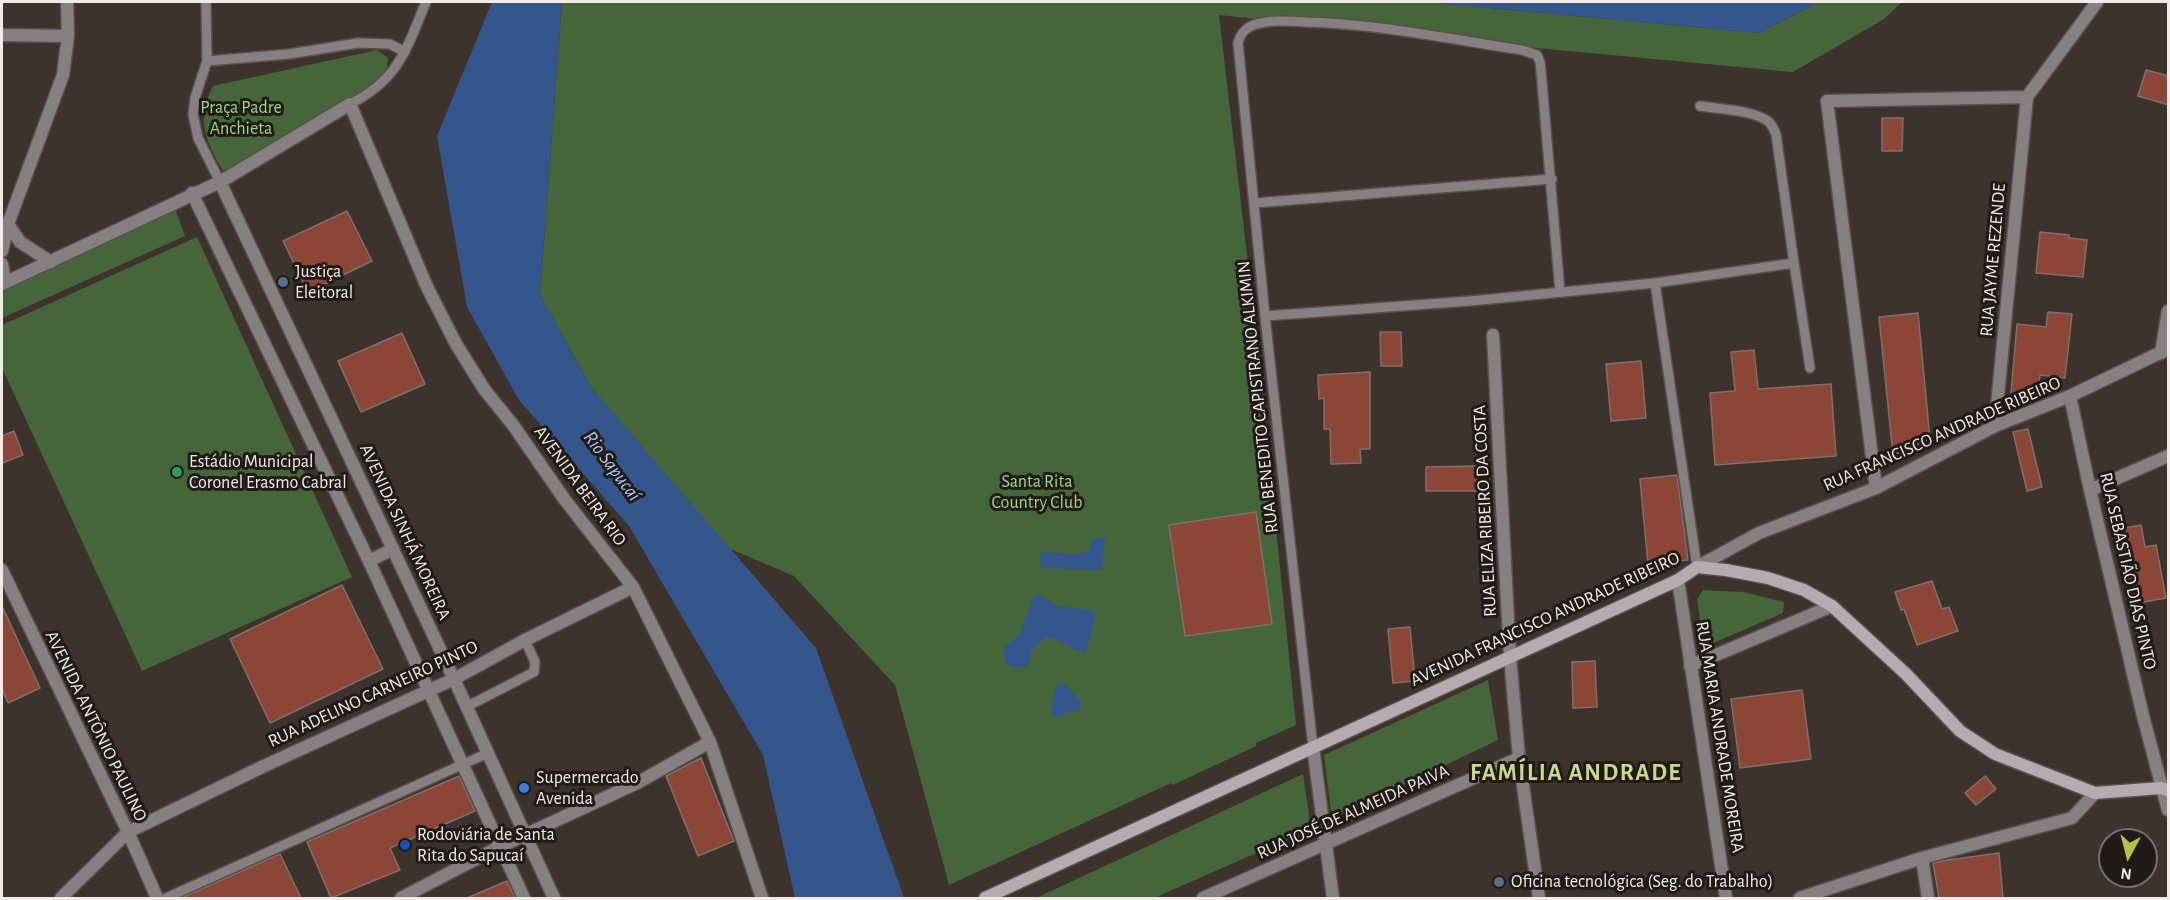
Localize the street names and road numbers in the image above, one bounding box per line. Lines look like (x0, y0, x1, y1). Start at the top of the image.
street label: RUA JAYME REZENDE (1976, 182, 2010, 338)
street label: RUA BENEDITO CAPISTRANO ALKIMIN (1233, 260, 1283, 534)
street label: RUA FRANCISCO ANDRADE RIBEIRO (1820, 372, 2064, 496)
street label: RUA ELIZA RIBEIRO DA COSTA (1469, 405, 1501, 617)
street label: AVENIDA BEIRA RIO (529, 422, 631, 550)
street label: AVENIDA SINHÁ MOREIRA (355, 441, 455, 623)
street label: RUA SEBASTIÃO DIAS PINTO (2095, 470, 2161, 672)
street label: AVENIDA FRANCISCO ANDRADE RIBEIRO (1407, 547, 1683, 691)
street label: RUA MARIA ANDRADE MOREIRA (1691, 620, 1749, 854)
street label: AVENIDA ANTÔNIO PAULINO (40, 627, 152, 825)
street label: RUA ADELINO CARNEIRO PINTO (265, 636, 481, 752)
street label: RUA JOSÉ DE ALMEIDA PAIVA (1254, 760, 1452, 864)

